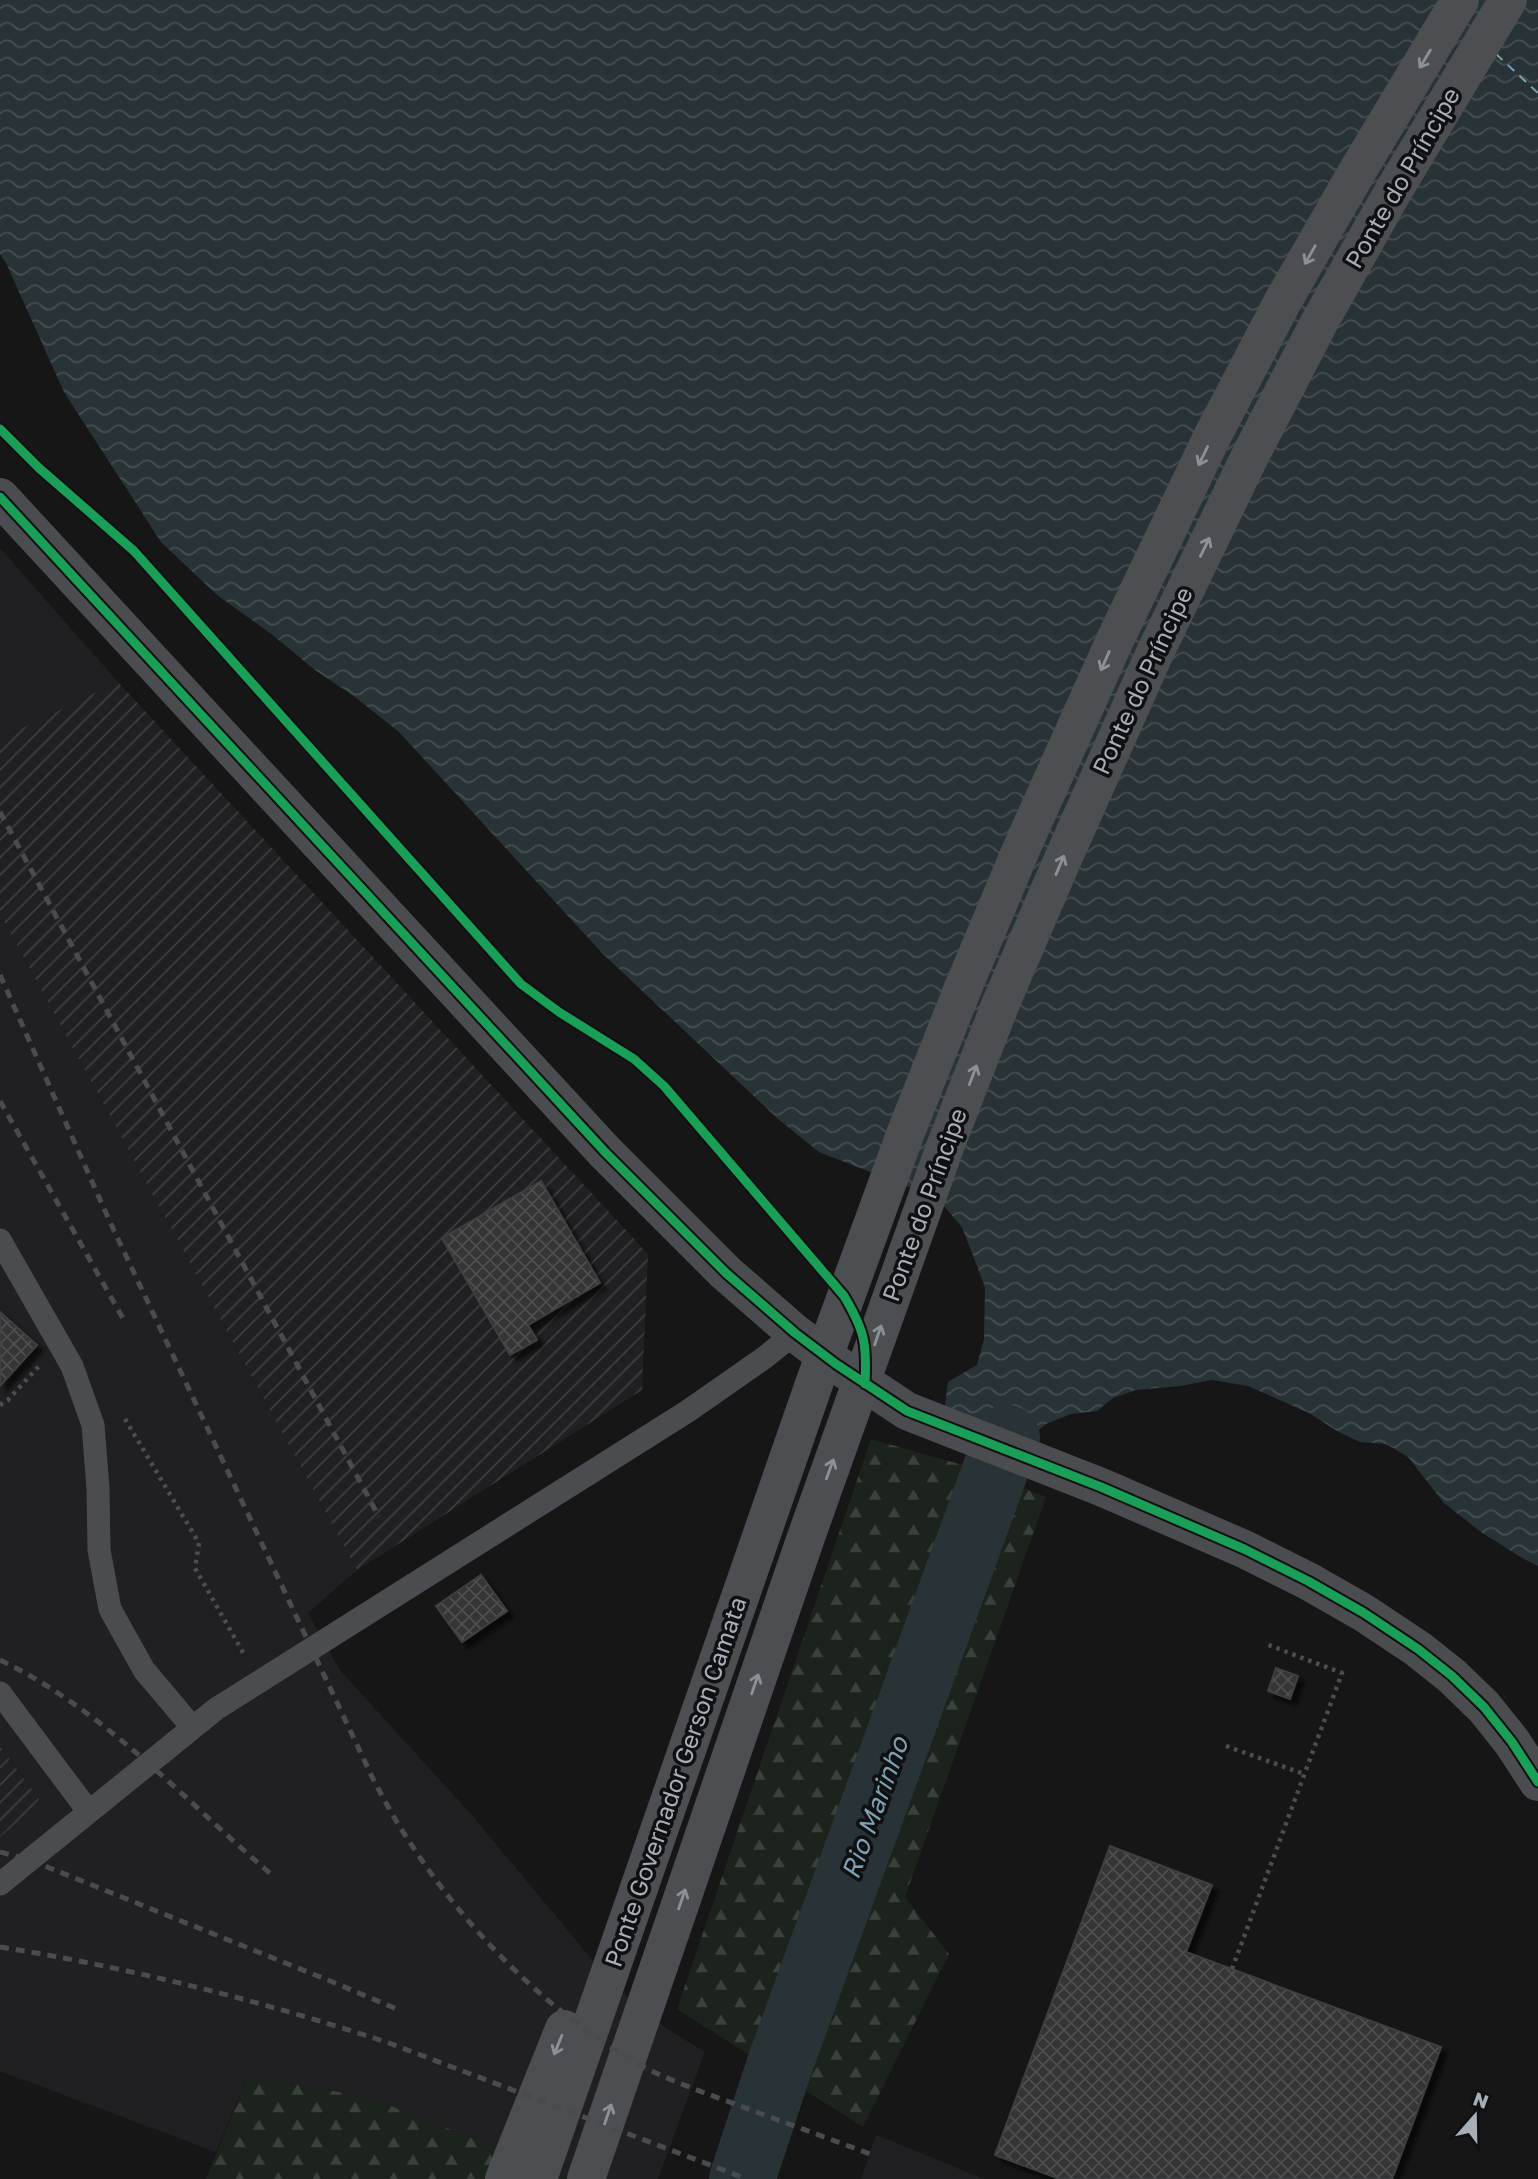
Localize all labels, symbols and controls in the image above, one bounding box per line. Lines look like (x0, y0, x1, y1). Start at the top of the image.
one-way arrow (1417, 48, 1431, 68)
street label: Ponte do Príncipe (1338, 82, 1465, 273)
one-way arrow (1303, 244, 1316, 265)
one-way arrow (1196, 445, 1209, 466)
one-way arrow (1199, 537, 1213, 558)
street label: Ponte do Príncipe (1085, 582, 1198, 779)
one-way arrow (1098, 650, 1111, 671)
one-way arrow (1054, 855, 1067, 876)
one-way arrow (968, 1065, 981, 1087)
street label: Ponte do Príncipe (875, 1104, 972, 1305)
one-way arrow (872, 1324, 885, 1346)
one-way arrow (825, 1459, 837, 1481)
street label: Ponte Governador Gerson Camata (597, 1593, 752, 1970)
one-way arrow (749, 1673, 762, 1695)
water label: Rio Marinho (835, 1731, 915, 1883)
one-way arrow (677, 1889, 689, 1911)
one-way arrow (550, 2034, 563, 2055)
north arrow (1440, 2081, 1510, 2151)
text: N (1470, 2086, 1492, 2113)
one-way arrow (603, 2104, 615, 2126)

